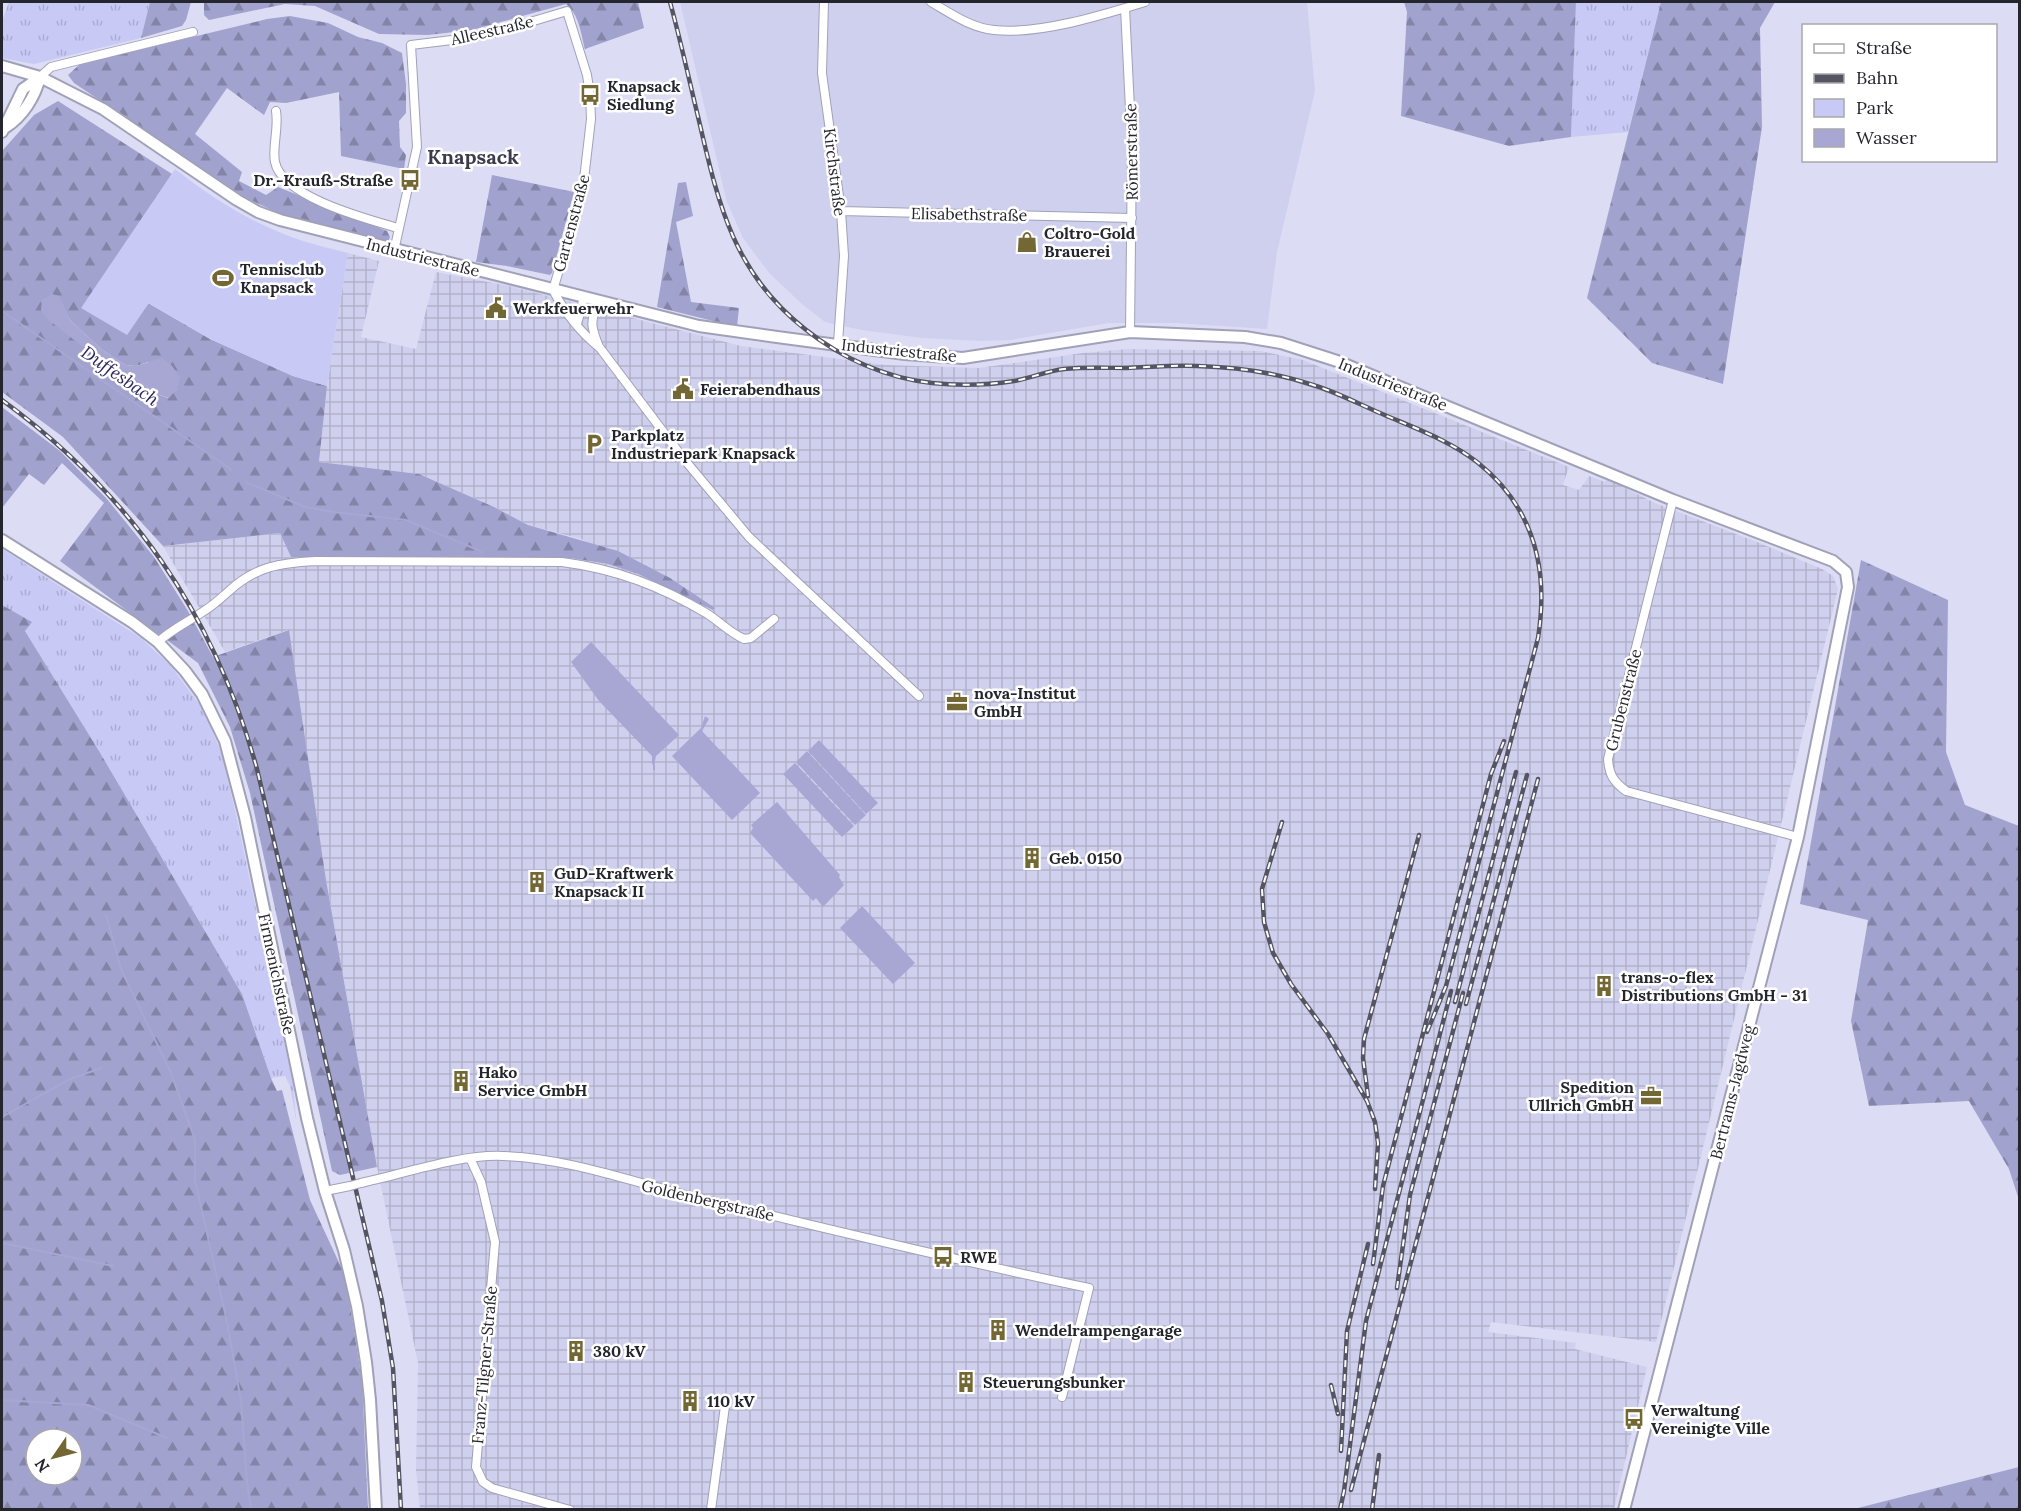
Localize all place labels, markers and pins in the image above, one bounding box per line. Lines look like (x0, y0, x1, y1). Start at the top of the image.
place label: Knapsack Siedlung (607, 76, 681, 114)
bus stop icon: Knapsack Siedlung (578, 83, 602, 107)
bus stop icon: Dr.-Krauß-Straße (398, 168, 422, 192)
place label: Dr.-Krauß-Straße (253, 170, 393, 190)
place label: Coltro-Gold Brauerei (1044, 223, 1136, 261)
shop icon: Coltro-Gold Brauerei (1015, 230, 1039, 254)
place label: Tennisclub Knapsack (240, 259, 324, 297)
sports icon: Tennisclub Knapsack (211, 266, 235, 290)
public building icon: Werkfeuerwehr (484, 296, 508, 320)
place label: Werkfeuerwehr (513, 298, 634, 318)
public building icon: Feierabendhaus (671, 377, 695, 401)
place label: Feierabendhaus (700, 379, 821, 399)
place label: Parkplatz Industriepark Knapsack (611, 425, 796, 463)
parking icon: Parkplatz Industriepark Knapsack (582, 432, 606, 456)
place label: nova-Institut GmbH (974, 683, 1076, 721)
office icon: nova-Institut GmbH (945, 690, 969, 714)
building icon: Geb. 0150 (1020, 846, 1044, 870)
place label: Geb. 0150 (1049, 848, 1122, 868)
place label: GuD-Kraftwerk Knapsack II (554, 863, 674, 901)
building icon: GuD-Kraftwerk Knapsack II (525, 870, 549, 894)
place label: trans-o-flex Distributions GmbH - 31 (1621, 967, 1807, 1005)
building icon: trans-o-flex Distributions GmbH - 31 (1592, 974, 1616, 998)
place label: Hako Service GmbH (478, 1062, 587, 1100)
building icon: Hako Service GmbH (449, 1069, 473, 1093)
place label: Spedition Ullrich GmbH (1528, 1077, 1634, 1115)
office icon: Spedition Ullrich GmbH (1639, 1084, 1663, 1108)
bus stop icon: RWE (931, 1245, 955, 1269)
place label: RWE (960, 1247, 997, 1267)
building icon: Wendelrampengarage (986, 1318, 1010, 1342)
place label: Wendelrampengarage (1015, 1320, 1182, 1340)
building icon: 380 kV (564, 1339, 588, 1363)
place label: 380 kV (593, 1341, 646, 1361)
building icon: Steuerungsbunker (954, 1370, 978, 1394)
place label: Steuerungsbunker (983, 1372, 1125, 1392)
building icon: 110 kV (678, 1389, 702, 1413)
place label: 110 kV (707, 1391, 755, 1411)
place label: Verwaltung Vereinigte Ville (1651, 1400, 1770, 1438)
bus stop icon: Verwaltung Vereinigte Ville (1622, 1407, 1646, 1431)

